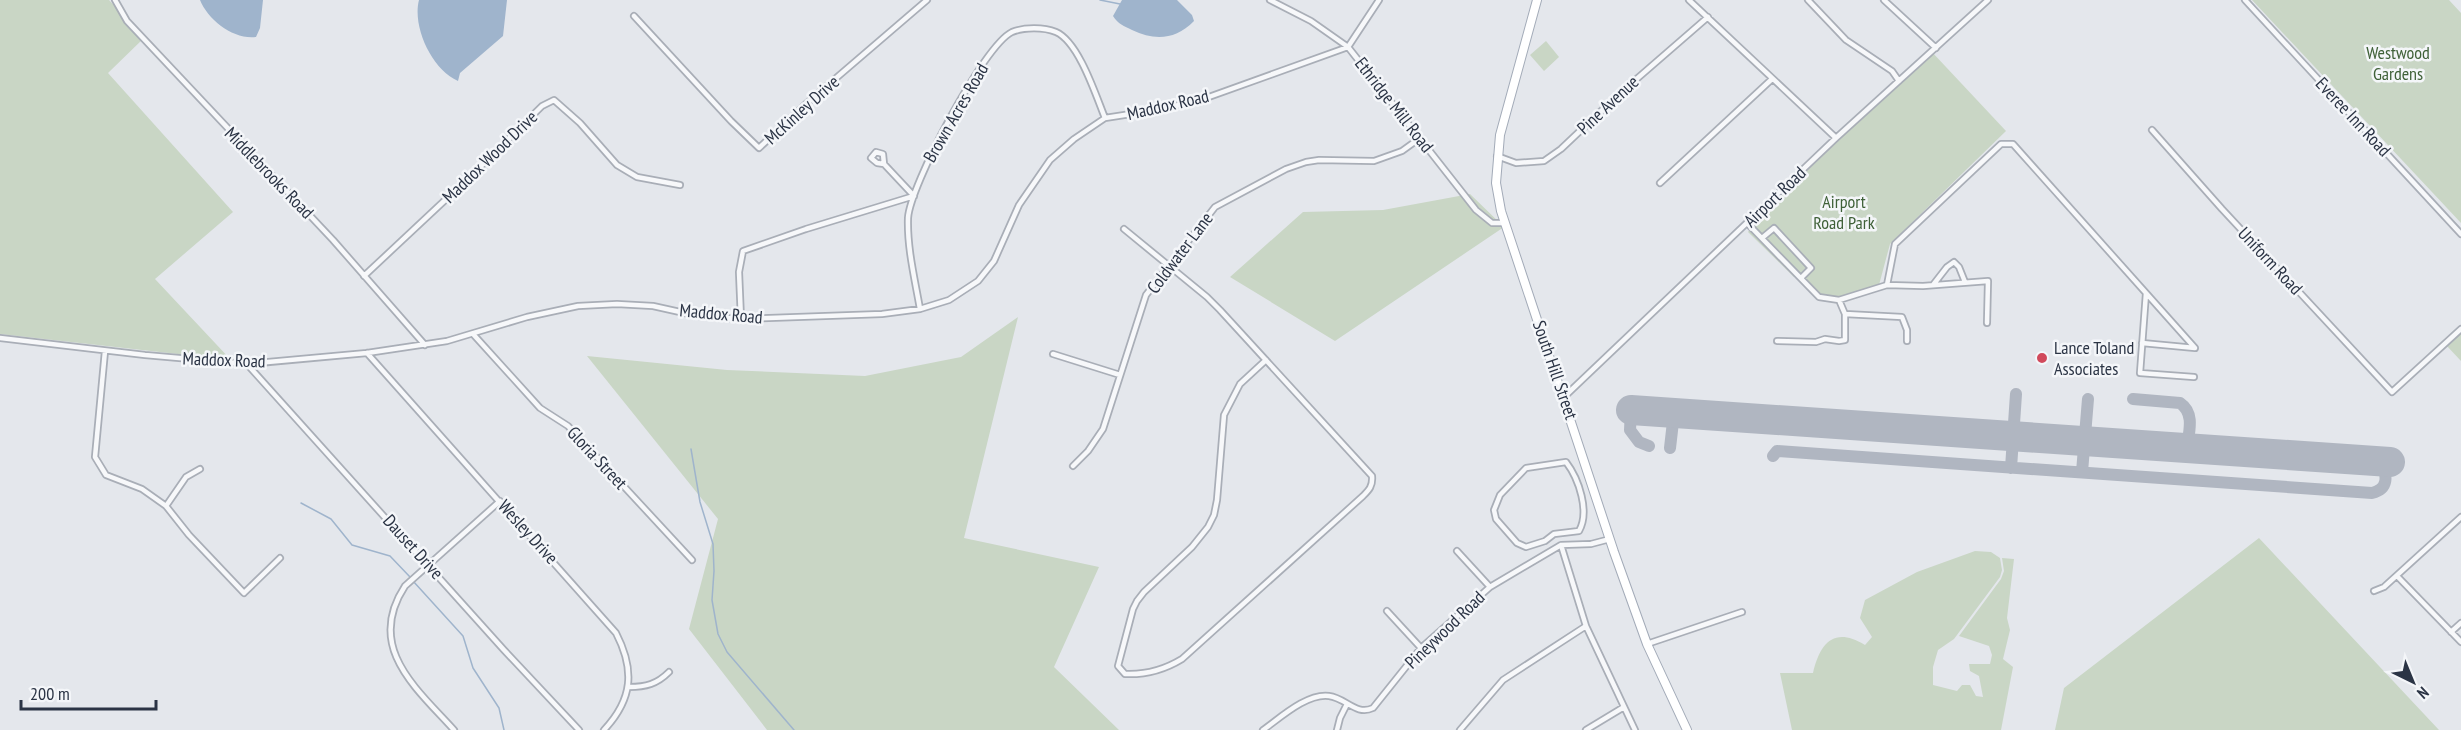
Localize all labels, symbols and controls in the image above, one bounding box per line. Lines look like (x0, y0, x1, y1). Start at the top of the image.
park label: Westwood Gardens (2366, 41, 2430, 85)
street label: Ethridge Mill Road (1350, 52, 1439, 157)
street label: Brown Acres Road (918, 59, 993, 166)
street label: McKinley Drive (760, 70, 844, 149)
street label: Pine Avenue (1572, 70, 1643, 139)
street label: Everee Inn Road (2311, 72, 2396, 161)
street label: Maddox Road (1125, 84, 1211, 125)
street label: Maddox Wood Drive (437, 105, 542, 208)
street label: Middlebrooks Road (220, 122, 319, 223)
street label: Airport Road (1739, 161, 1811, 232)
park label: Airport Road Park (1813, 190, 1875, 234)
street label: Coldwater Lane (1142, 207, 1218, 298)
street label: Uniform Road (2233, 222, 2308, 299)
street label: Maddox Road (679, 298, 763, 329)
street label: South Hill Street (1528, 317, 1583, 422)
place label: Lance Toland Associates (2054, 336, 2134, 380)
street label: Maddox Road (182, 347, 266, 372)
marker: Lance Toland Associates (2035, 351, 2049, 365)
street label: Gloria Street (562, 421, 632, 494)
street label: Wesley Drive (493, 495, 563, 569)
street label: Dauset Drive (378, 509, 448, 584)
street label: Pineywood Road (1400, 586, 1489, 673)
north arrow (2383, 652, 2443, 712)
scale bar (21, 673, 156, 711)
text: 200 m (30, 682, 70, 705)
text: N (2413, 683, 2433, 703)

